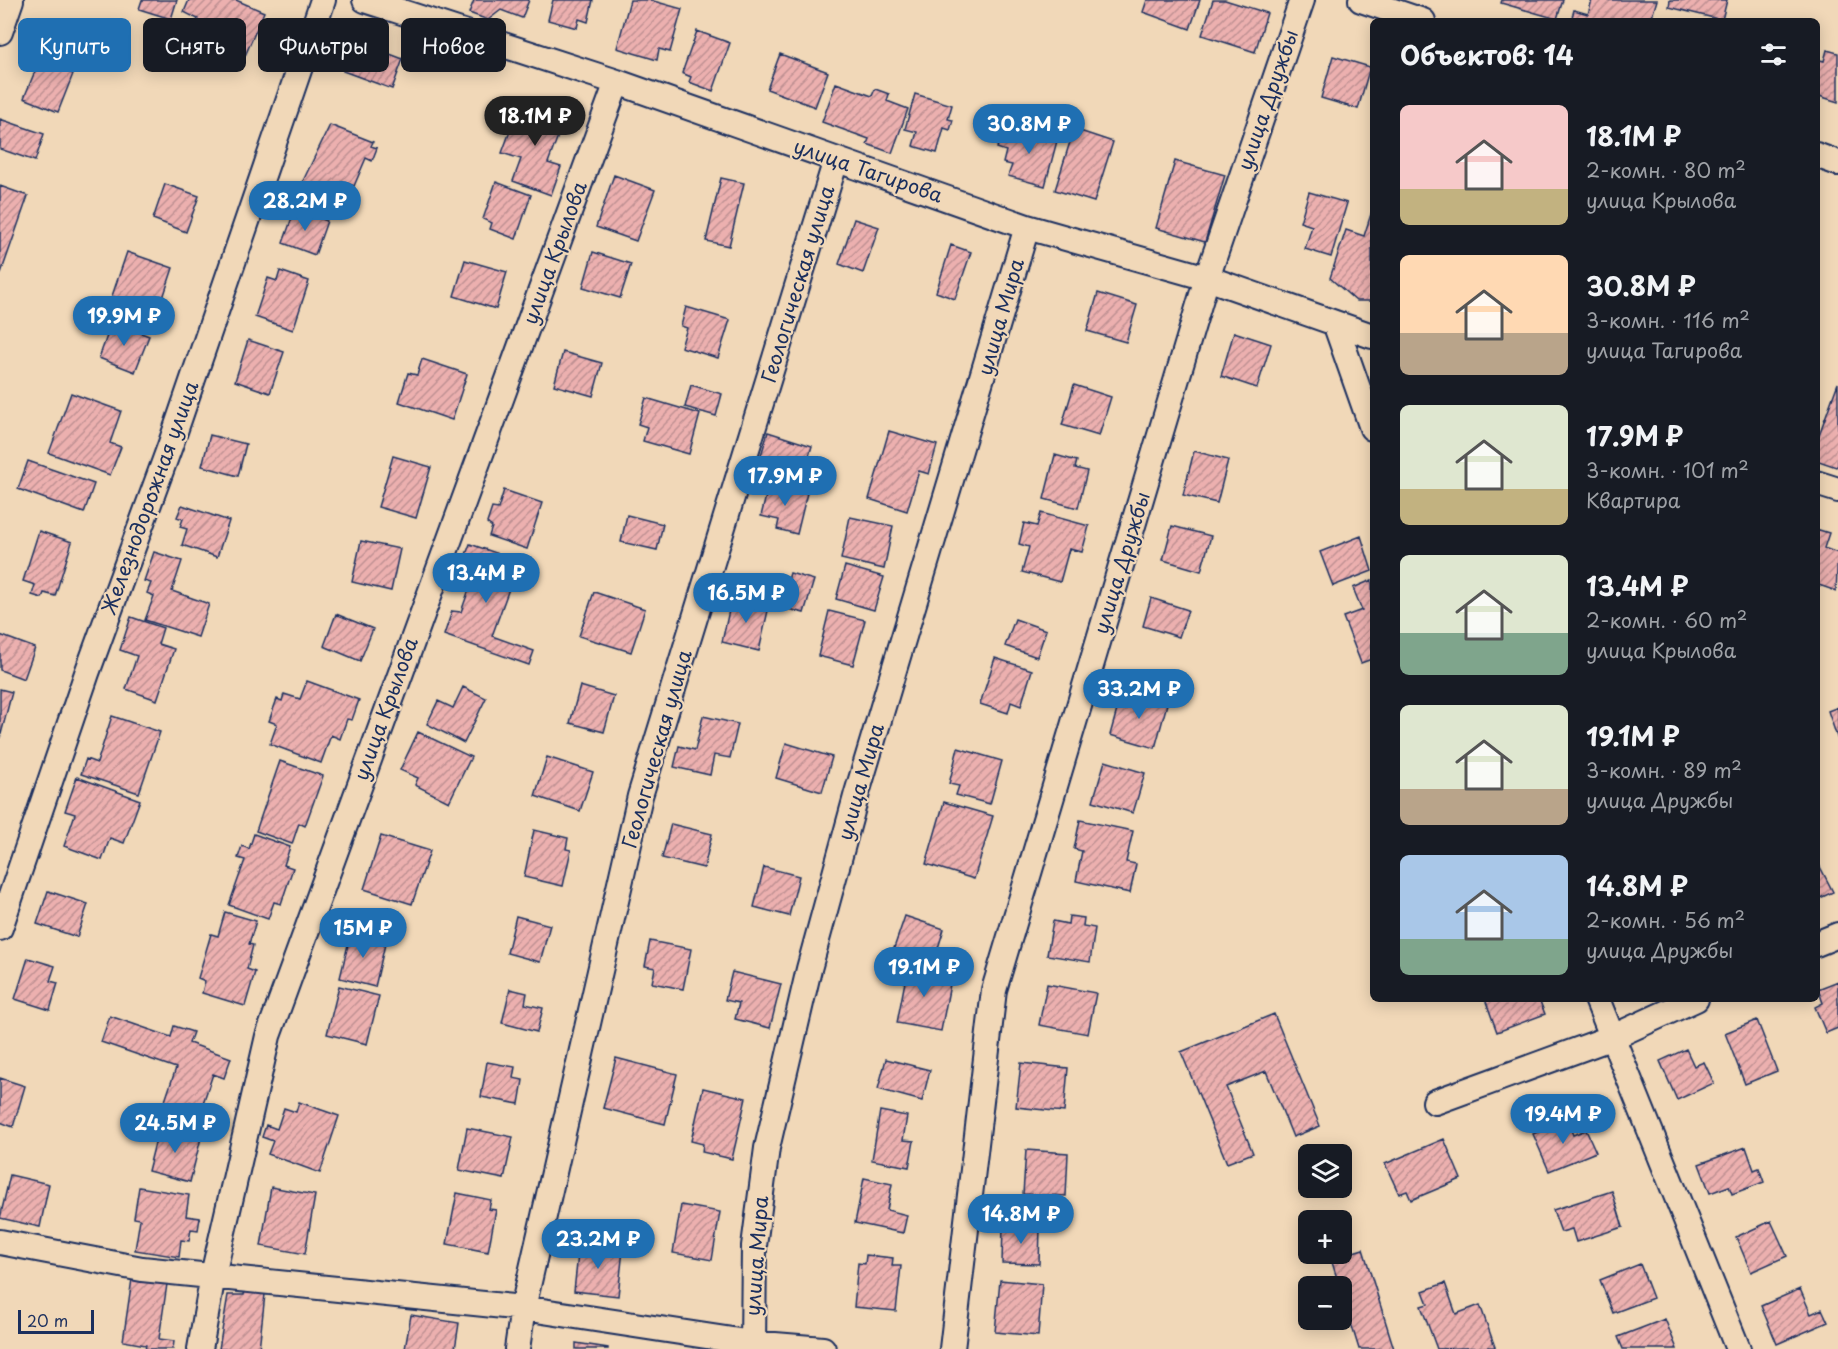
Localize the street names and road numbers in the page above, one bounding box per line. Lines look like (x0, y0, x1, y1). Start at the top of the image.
street label: улица Дружбы (1229, 25, 1305, 174)
street label: улица Тагирова (790, 130, 948, 210)
street label: улица Крылова (514, 176, 594, 328)
street label: Геологическая улица (753, 181, 841, 386)
street label: улица Мира (969, 254, 1031, 379)
street label: Железнодорожная улица (93, 376, 205, 619)
street label: улица Дружбы (1085, 488, 1157, 637)
street label: улица Крылова (345, 632, 425, 784)
street label: Геологическая улица (613, 646, 699, 851)
street label: улица Мира (829, 719, 891, 844)
street label: улица Мира (737, 1194, 775, 1317)

